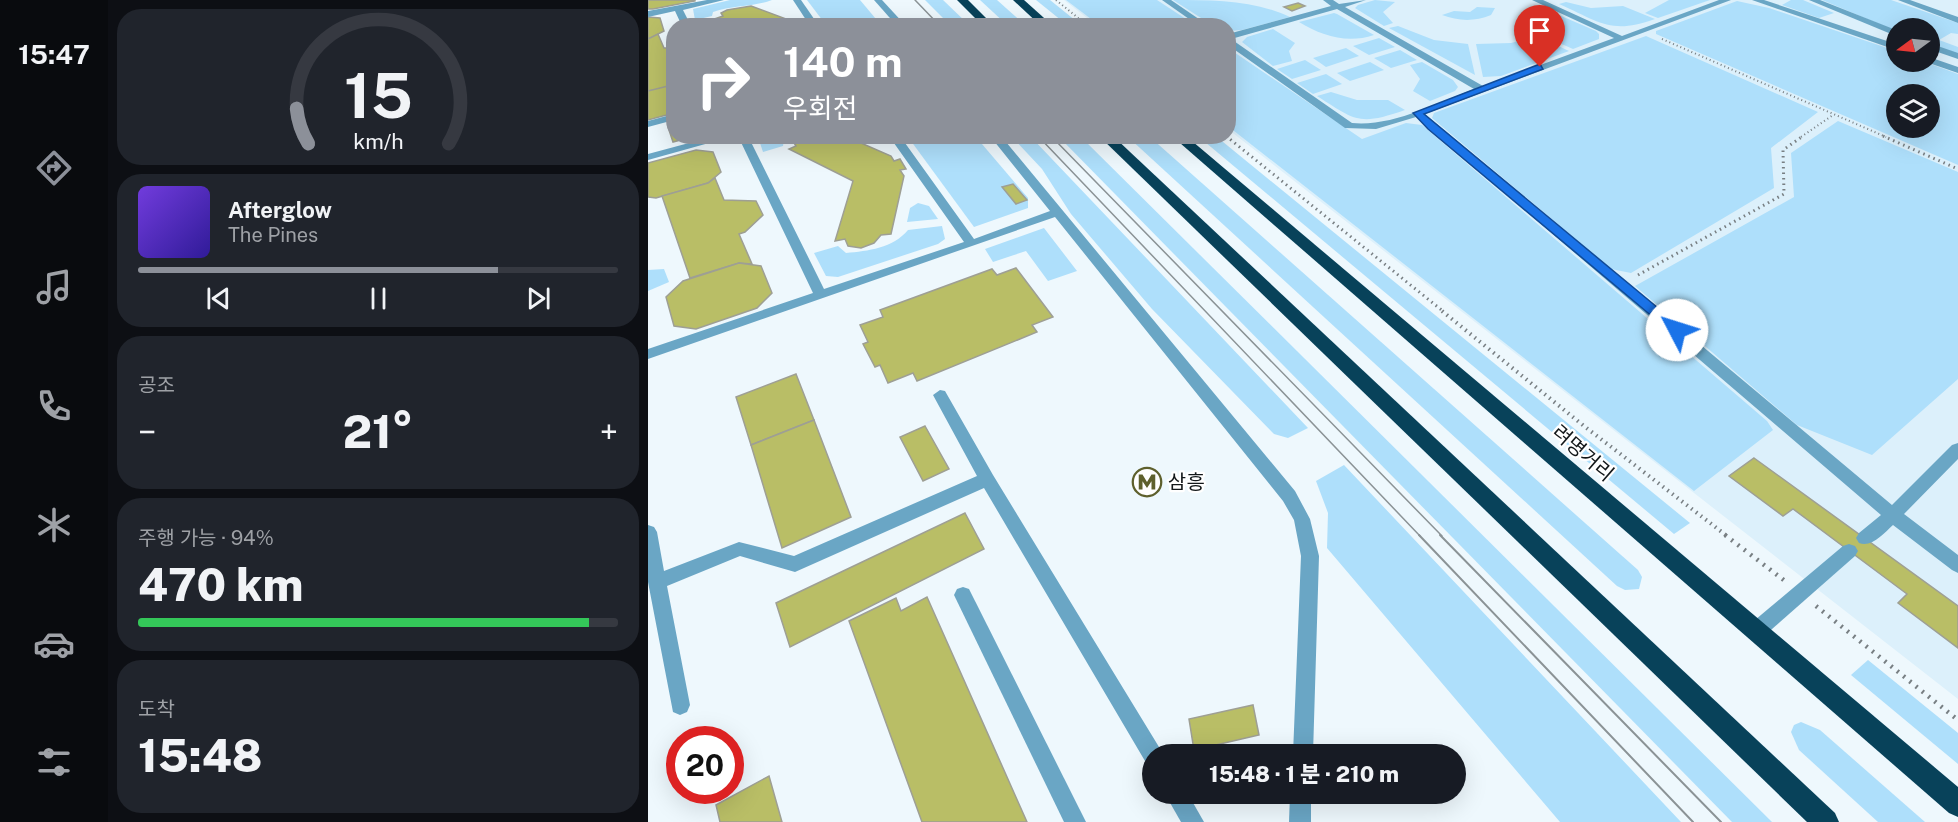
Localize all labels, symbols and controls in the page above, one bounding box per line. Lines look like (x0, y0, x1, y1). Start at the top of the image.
pin (1514, 5, 1565, 67)
icon: arrive (1523, 14, 1556, 47)
north arrow (1886, 18, 1940, 72)
map controls (1886, 18, 1940, 138)
text: 140 m (783, 37, 903, 86)
text: 15:47 (18, 38, 90, 70)
icon: right (684, 42, 762, 120)
text: 15 (344, 59, 412, 132)
button: layers (1886, 84, 1940, 138)
text: 우회전 (783, 92, 858, 124)
text: km/h (353, 129, 403, 154)
icon: directions (33, 147, 75, 189)
text: Afterglow (228, 197, 332, 223)
text: The Pines (228, 223, 318, 247)
icon: music (33, 266, 75, 308)
icon: previous (202, 282, 235, 315)
icon: pause (362, 282, 395, 315)
icon: next (522, 282, 555, 315)
position arrow (1645, 298, 1709, 362)
text: 공조 (138, 373, 175, 397)
icon: phone (33, 385, 75, 427)
text: 21° (343, 405, 413, 458)
text: − (138, 413, 156, 451)
text: + (600, 413, 618, 451)
street label: 려명거리 (1547, 420, 1619, 486)
metro station icon: 삼흥 (1131, 466, 1163, 498)
place label: 삼흥 (1168, 470, 1205, 494)
icon: climate (33, 504, 75, 546)
text: 주행 가능 · 94% (138, 526, 274, 550)
text: 470 km (138, 558, 303, 611)
icon: car (33, 623, 75, 665)
text: 도착 (138, 697, 175, 721)
speed limit sign: 20 (666, 726, 744, 804)
text: 15:48 (138, 729, 263, 782)
icon: filters (33, 741, 75, 783)
text: 15:48 · 1 분 · 210 m (1209, 761, 1399, 787)

